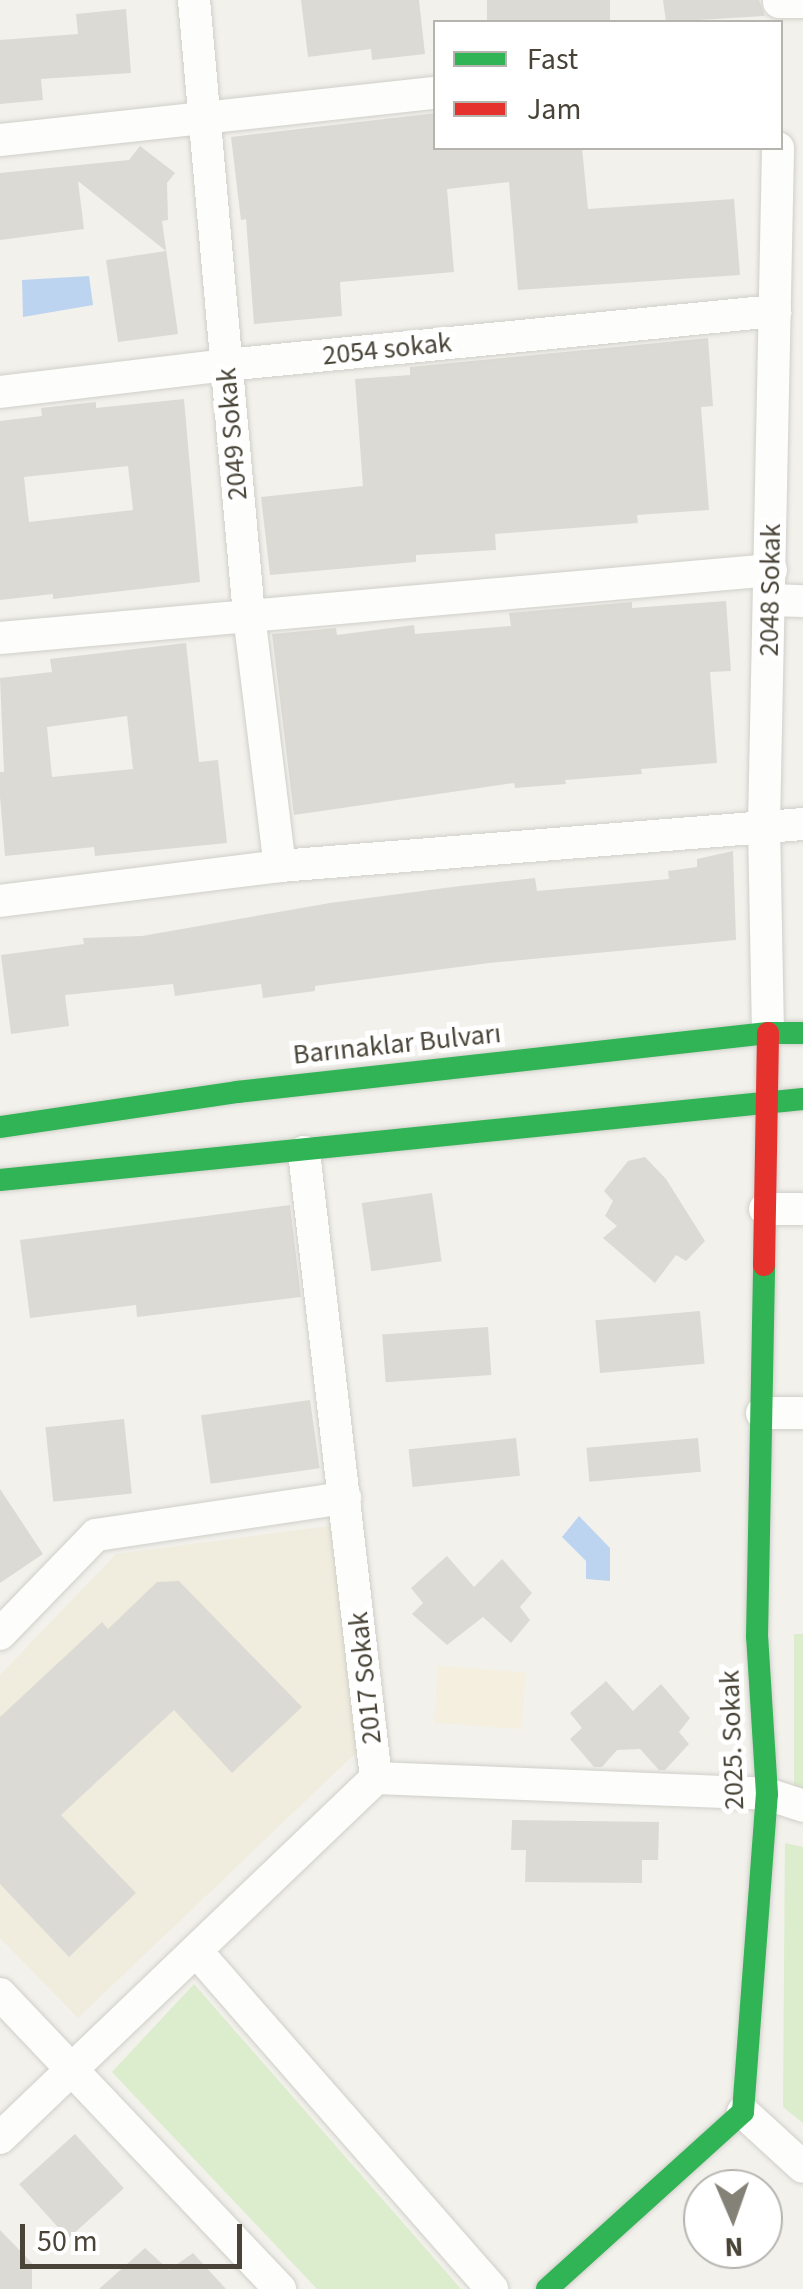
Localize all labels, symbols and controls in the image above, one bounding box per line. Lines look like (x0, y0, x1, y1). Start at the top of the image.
legend (433, 20, 783, 150)
text: Fast (527, 38, 578, 81)
text: Jam (527, 88, 581, 131)
street label: 2054 sokak (321, 326, 453, 372)
street label: 2049 Sokak (209, 366, 255, 502)
street label: 2048 Sokak (752, 523, 788, 657)
street label: Barınaklar Bulvarı (291, 1016, 503, 1072)
street label: 2017 Sokak (341, 1610, 389, 1746)
street label: 2025. Sokak (713, 1669, 751, 1811)
north arrow (683, 2169, 783, 2269)
scale bar (25, 2204, 248, 2266)
text: 50 m (37, 2220, 98, 2263)
text: N (724, 2227, 744, 2267)

